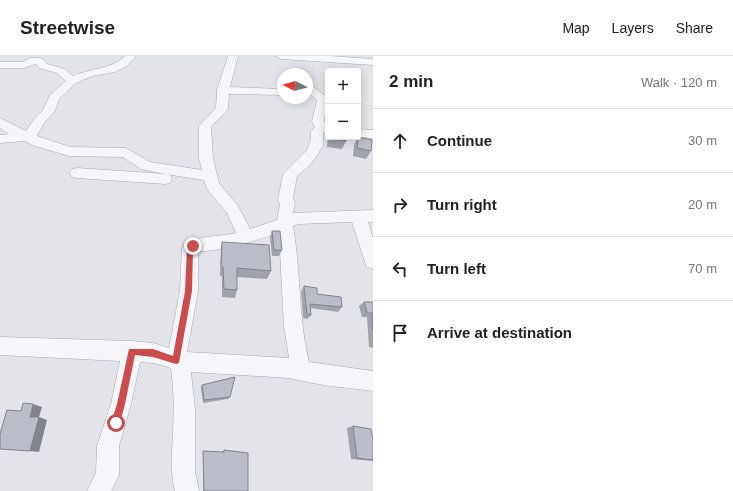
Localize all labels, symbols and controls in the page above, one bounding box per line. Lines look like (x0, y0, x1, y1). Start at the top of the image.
text: Streetwise (20, 17, 115, 38)
text: Map (562, 20, 590, 36)
text: Layers (612, 20, 654, 36)
text: Share (676, 20, 713, 36)
north arrow (277, 68, 313, 104)
map controls (325, 68, 361, 140)
button: + (325, 68, 361, 104)
text: 2 min (389, 72, 433, 91)
text: Walk · 120 m (641, 75, 717, 90)
button: − (325, 104, 361, 140)
icon: ahead (389, 130, 411, 152)
text: Continue (427, 132, 492, 149)
text: 30 m (688, 133, 717, 148)
icon: right (389, 194, 411, 216)
text: Turn right (427, 196, 497, 213)
text: 20 m (688, 197, 717, 212)
route end (184, 237, 202, 255)
icon: left (389, 258, 411, 280)
text: Turn left (427, 260, 486, 277)
text: 70 m (688, 261, 717, 276)
icon: arrive (389, 322, 411, 344)
text: Arrive at destination (427, 324, 572, 341)
route start (107, 414, 125, 432)

